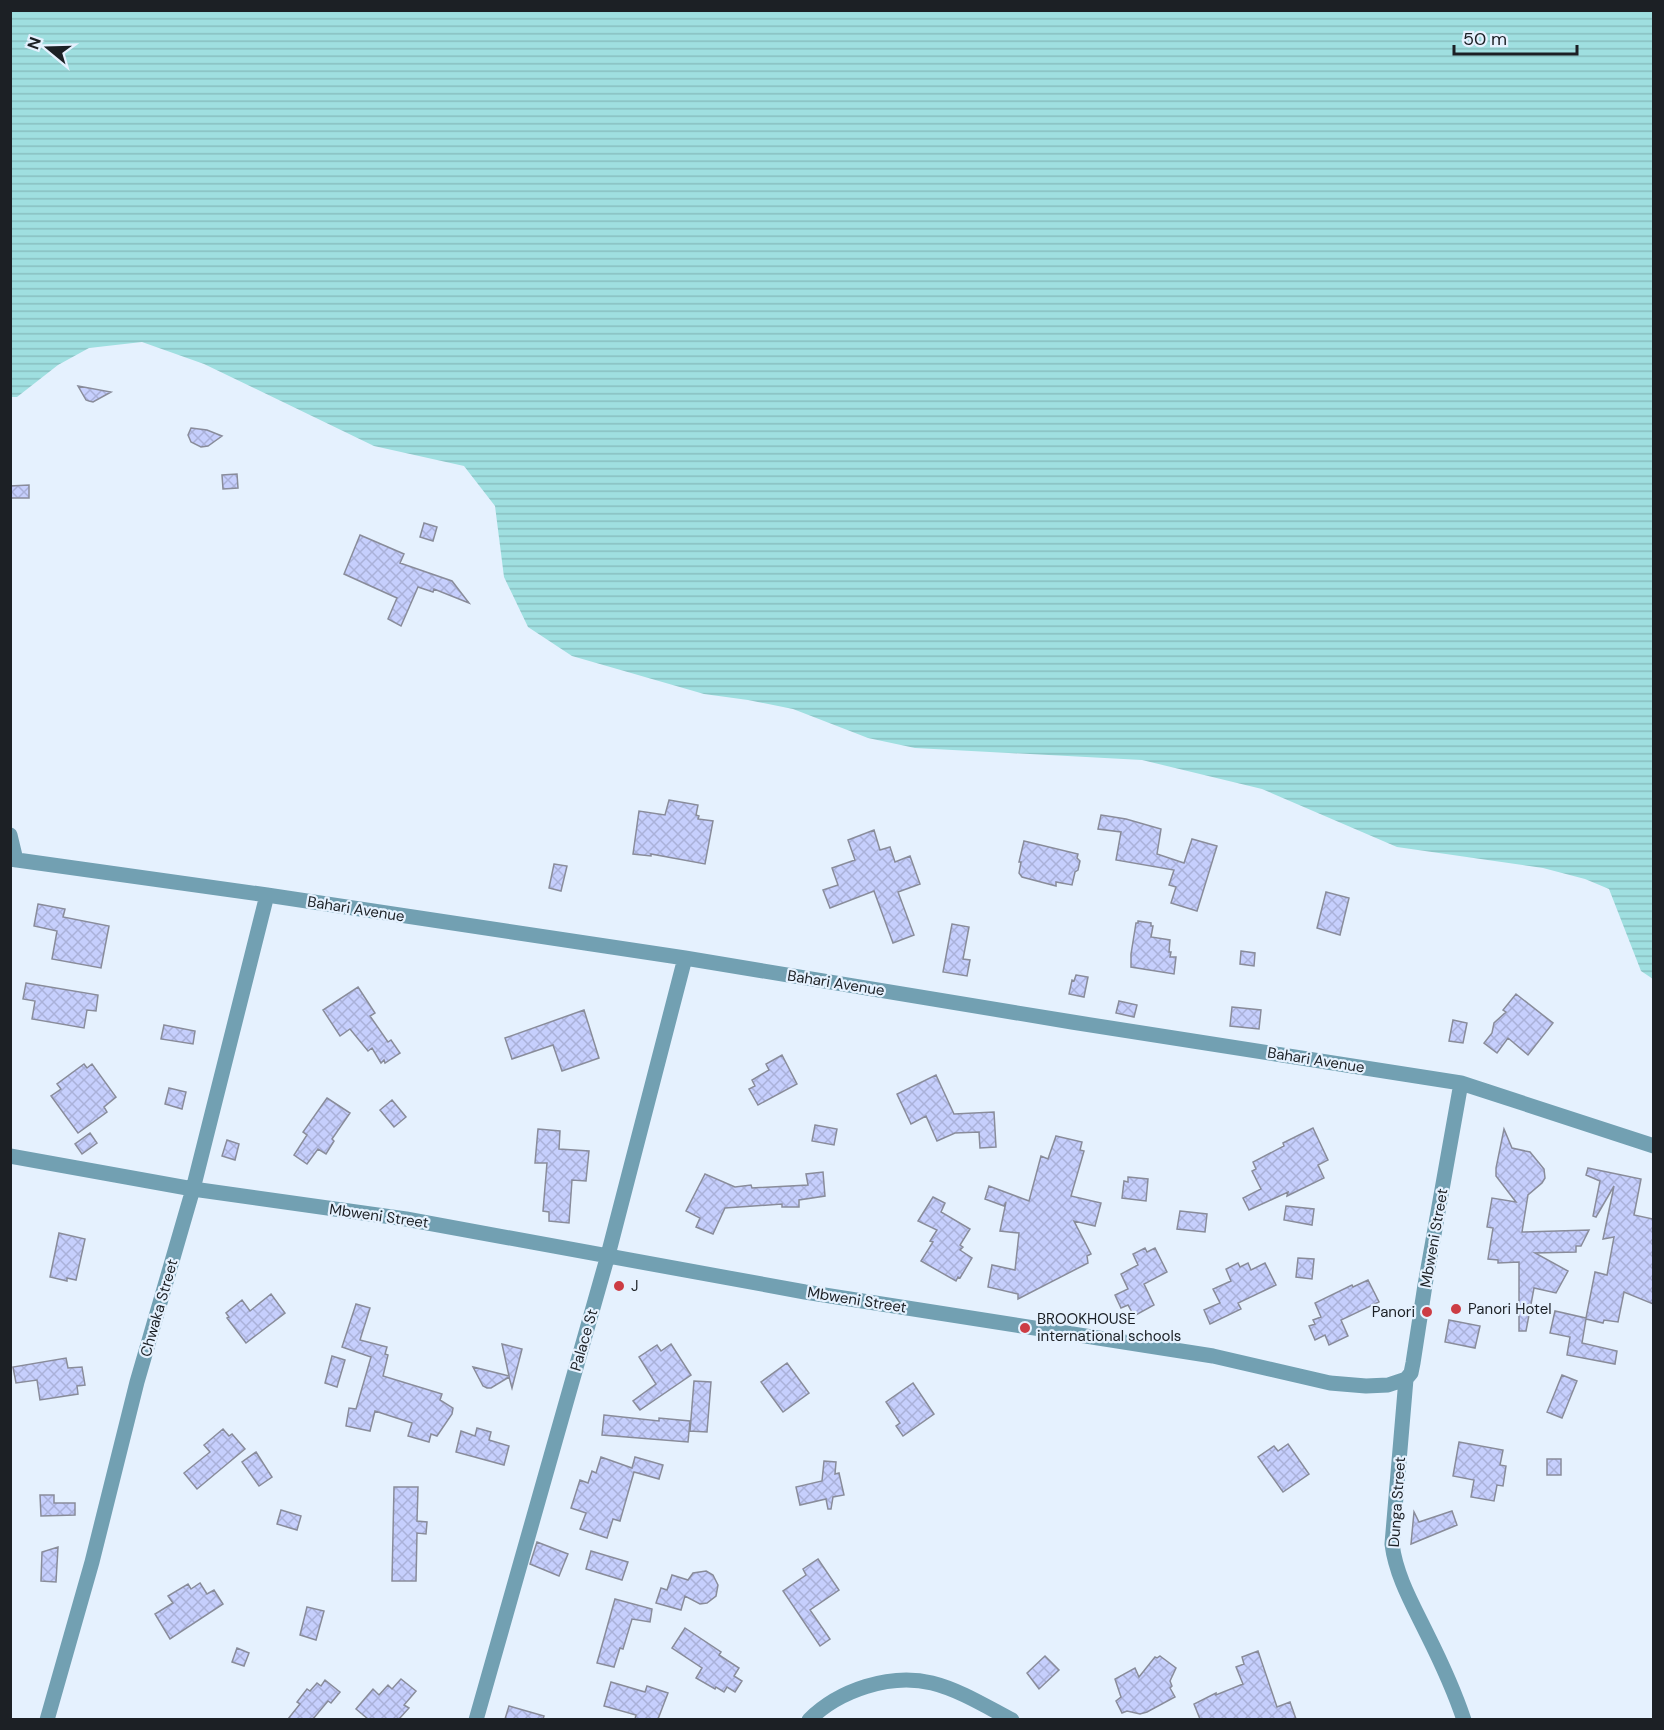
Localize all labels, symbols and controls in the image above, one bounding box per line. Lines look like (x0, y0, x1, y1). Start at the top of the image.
north arrow (18, 18, 78, 78)
scale bar (1454, 18, 1577, 56)
text: 50 m (1463, 27, 1507, 51)
text: N (22, 34, 46, 52)
street label: Bahari Avenue (306, 891, 406, 927)
street label: Bahari Avenue (786, 965, 886, 1001)
street label: Bahari Avenue (1266, 1042, 1366, 1078)
street label: Mbweni Street (1415, 1187, 1453, 1289)
street label: Mbweni Street (328, 1199, 430, 1233)
street label: Chwaka Street (135, 1257, 183, 1359)
place label: J (631, 1276, 639, 1296)
marker: J (612, 1279, 626, 1293)
street label: Mbweni Street (806, 1282, 908, 1318)
place label: Panori Hotel (1468, 1299, 1552, 1319)
place label: Panori (1372, 1302, 1415, 1322)
marker: Panori Hotel (1449, 1302, 1463, 1316)
marker: Panori (1420, 1305, 1434, 1319)
street label: Palace St (566, 1307, 602, 1373)
place label: BROOKHOUSE international schools (1037, 1309, 1181, 1346)
marker: BROOKHOUSE international schools (1018, 1321, 1032, 1335)
street label: Dunga Street (1384, 1456, 1410, 1548)

